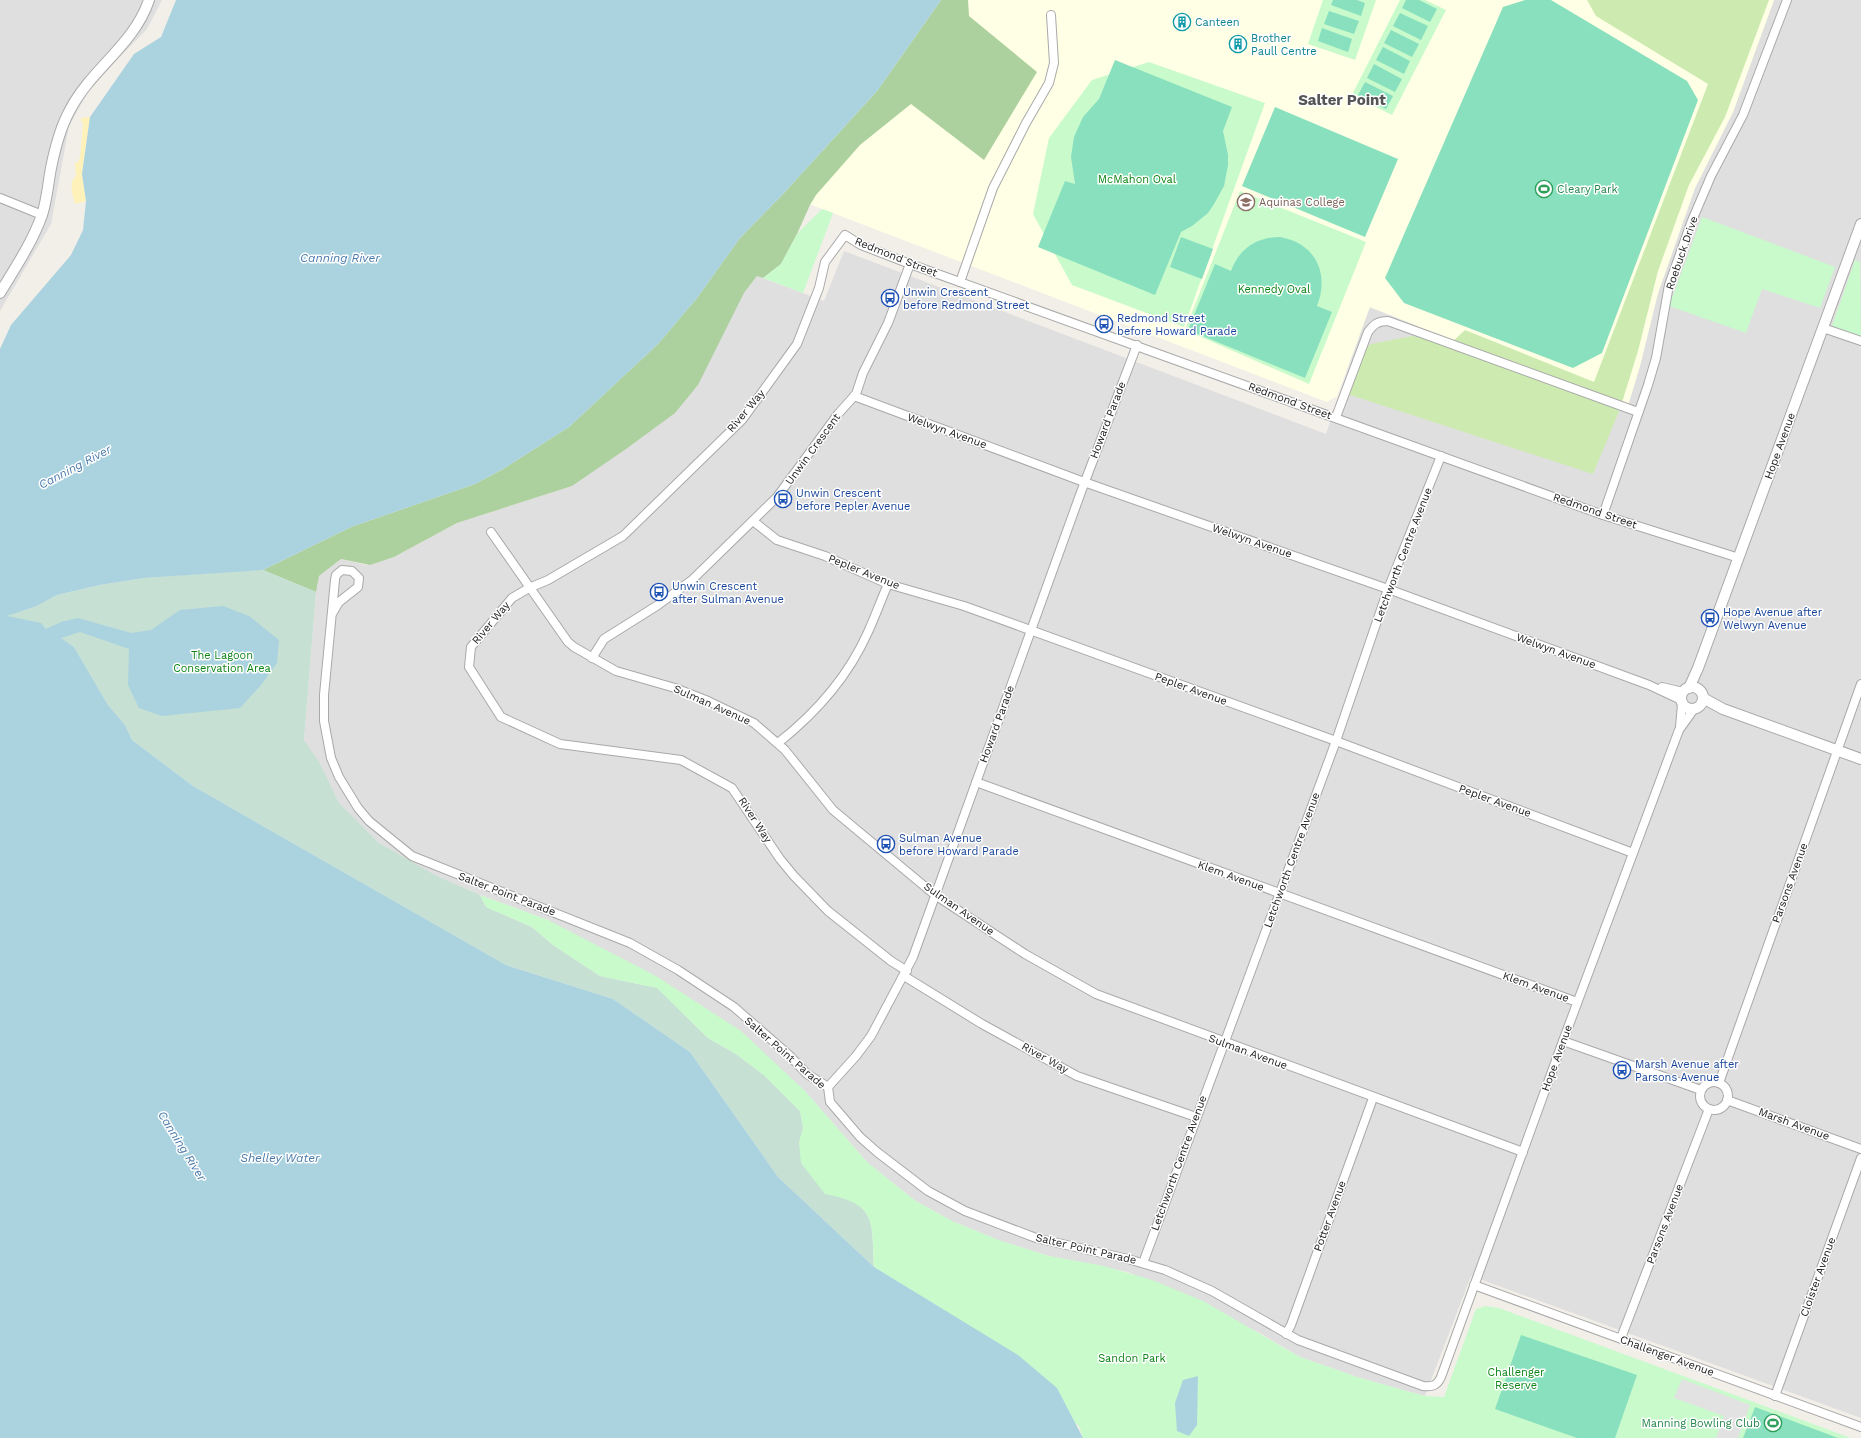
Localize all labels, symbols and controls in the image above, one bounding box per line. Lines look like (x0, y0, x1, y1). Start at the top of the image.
building icon: Canteen (1172, 12, 1192, 32)
place label: Canteen (1195, 16, 1240, 29)
place label: Brother Paull Centre (1251, 32, 1317, 58)
building icon: Brother Paull Centre (1228, 34, 1248, 54)
district label: Salter Point (1298, 91, 1386, 109)
park label: McMahon Oval (1098, 173, 1177, 186)
sports icon: Cleary Park (1534, 179, 1554, 199)
place label: Cleary Park (1557, 183, 1618, 196)
school or university icon: Aquinas College (1236, 192, 1256, 212)
place label: Aquinas College (1259, 196, 1345, 209)
street label: Roebuck Drive (1663, 214, 1701, 292)
street label: Redmond Street (853, 234, 940, 280)
water label: Canning River (300, 251, 381, 265)
park label: Kennedy Oval (1238, 283, 1311, 296)
place label: Unwin Crescent before Redmond Street (903, 286, 1030, 312)
bus stop icon: Unwin Crescent before Redmond Street (880, 288, 900, 308)
place label: Redmond Street before Howard Parade (1117, 312, 1237, 338)
bus stop icon: Redmond Street before Howard Parade (1094, 314, 1114, 334)
street label: Howard Parade (1087, 380, 1129, 460)
street label: Redmond Street (1246, 380, 1334, 422)
street label: River Way (724, 387, 768, 435)
street label: Unwin Crescent (783, 410, 843, 487)
street label: Welwyn Avenue (905, 411, 989, 451)
street label: Hope Avenue (1762, 411, 1798, 481)
water label: Canning River (36, 441, 115, 492)
street label: Letchworth Centre Avenue (1371, 486, 1435, 624)
place label: Unwin Crescent before Pepler Avenue (796, 487, 910, 513)
bus stop icon: Unwin Crescent before Pepler Avenue (773, 489, 793, 509)
street label: Redmond Street (1551, 491, 1639, 532)
street label: Welwyn Avenue (1210, 521, 1294, 561)
street label: Pepler Avenue (826, 552, 902, 592)
place label: Unwin Crescent after Sulman Avenue (672, 580, 784, 606)
bus stop icon: Unwin Crescent after Sulman Avenue (649, 582, 669, 602)
street label: River Way (469, 599, 513, 647)
place label: Hope Avenue after Welwyn Avenue (1723, 606, 1823, 632)
bus stop icon: Hope Avenue after Welwyn Avenue (1700, 608, 1720, 628)
street label: Welwyn Avenue (1514, 631, 1598, 671)
park label: The Lagoon Conservation Area (173, 649, 271, 675)
street label: Pepler Avenue (1153, 670, 1229, 708)
street label: Sulman Avenue (671, 682, 753, 728)
street label: Howard Parade (977, 684, 1017, 764)
street label: Pepler Avenue (1457, 782, 1533, 820)
street label: Letchworth Centre Avenue (1261, 791, 1323, 929)
street label: River Way (735, 795, 775, 845)
place label: Sulman Avenue before Howard Parade (899, 832, 1019, 858)
bus stop icon: Sulman Avenue before Howard Parade (876, 834, 896, 854)
street label: Parsons Avenue (1769, 841, 1811, 925)
street label: Klem Avenue (1196, 858, 1266, 894)
street label: Salter Point Parade (456, 869, 558, 919)
street label: Sulman Avenue (921, 880, 997, 938)
street label: Klem Avenue (1501, 969, 1571, 1005)
street label: Salter Point Parade (742, 1014, 828, 1092)
street label: Hope Avenue (1539, 1023, 1575, 1093)
street label: Sulman Avenue (1207, 1032, 1289, 1072)
street label: River Way (1019, 1040, 1071, 1076)
place label: Marsh Avenue after Parsons Avenue (1635, 1058, 1739, 1084)
bus stop icon: Marsh Avenue after Parsons Avenue (1612, 1060, 1632, 1080)
street label: Letchworth Centre Avenue (1148, 1094, 1210, 1232)
street label: Marsh Avenue (1757, 1105, 1831, 1143)
water label: Canning River (155, 1108, 210, 1185)
water label: Shelley Water (240, 1151, 321, 1165)
street label: Potter Avenue (1311, 1179, 1349, 1253)
street label: Parsons Avenue (1644, 1182, 1686, 1266)
street label: Salter Point Parade (1034, 1231, 1138, 1267)
street label: Cloister Avenue (1798, 1235, 1838, 1319)
street label: Challenger Avenue (1618, 1333, 1716, 1379)
park label: Sandon Park (1098, 1352, 1166, 1365)
park label: Challenger Reserve (1487, 1366, 1545, 1392)
sports icon: Manning Bowling Club (1763, 1413, 1783, 1433)
place label: Manning Bowling Club (1641, 1417, 1760, 1430)

